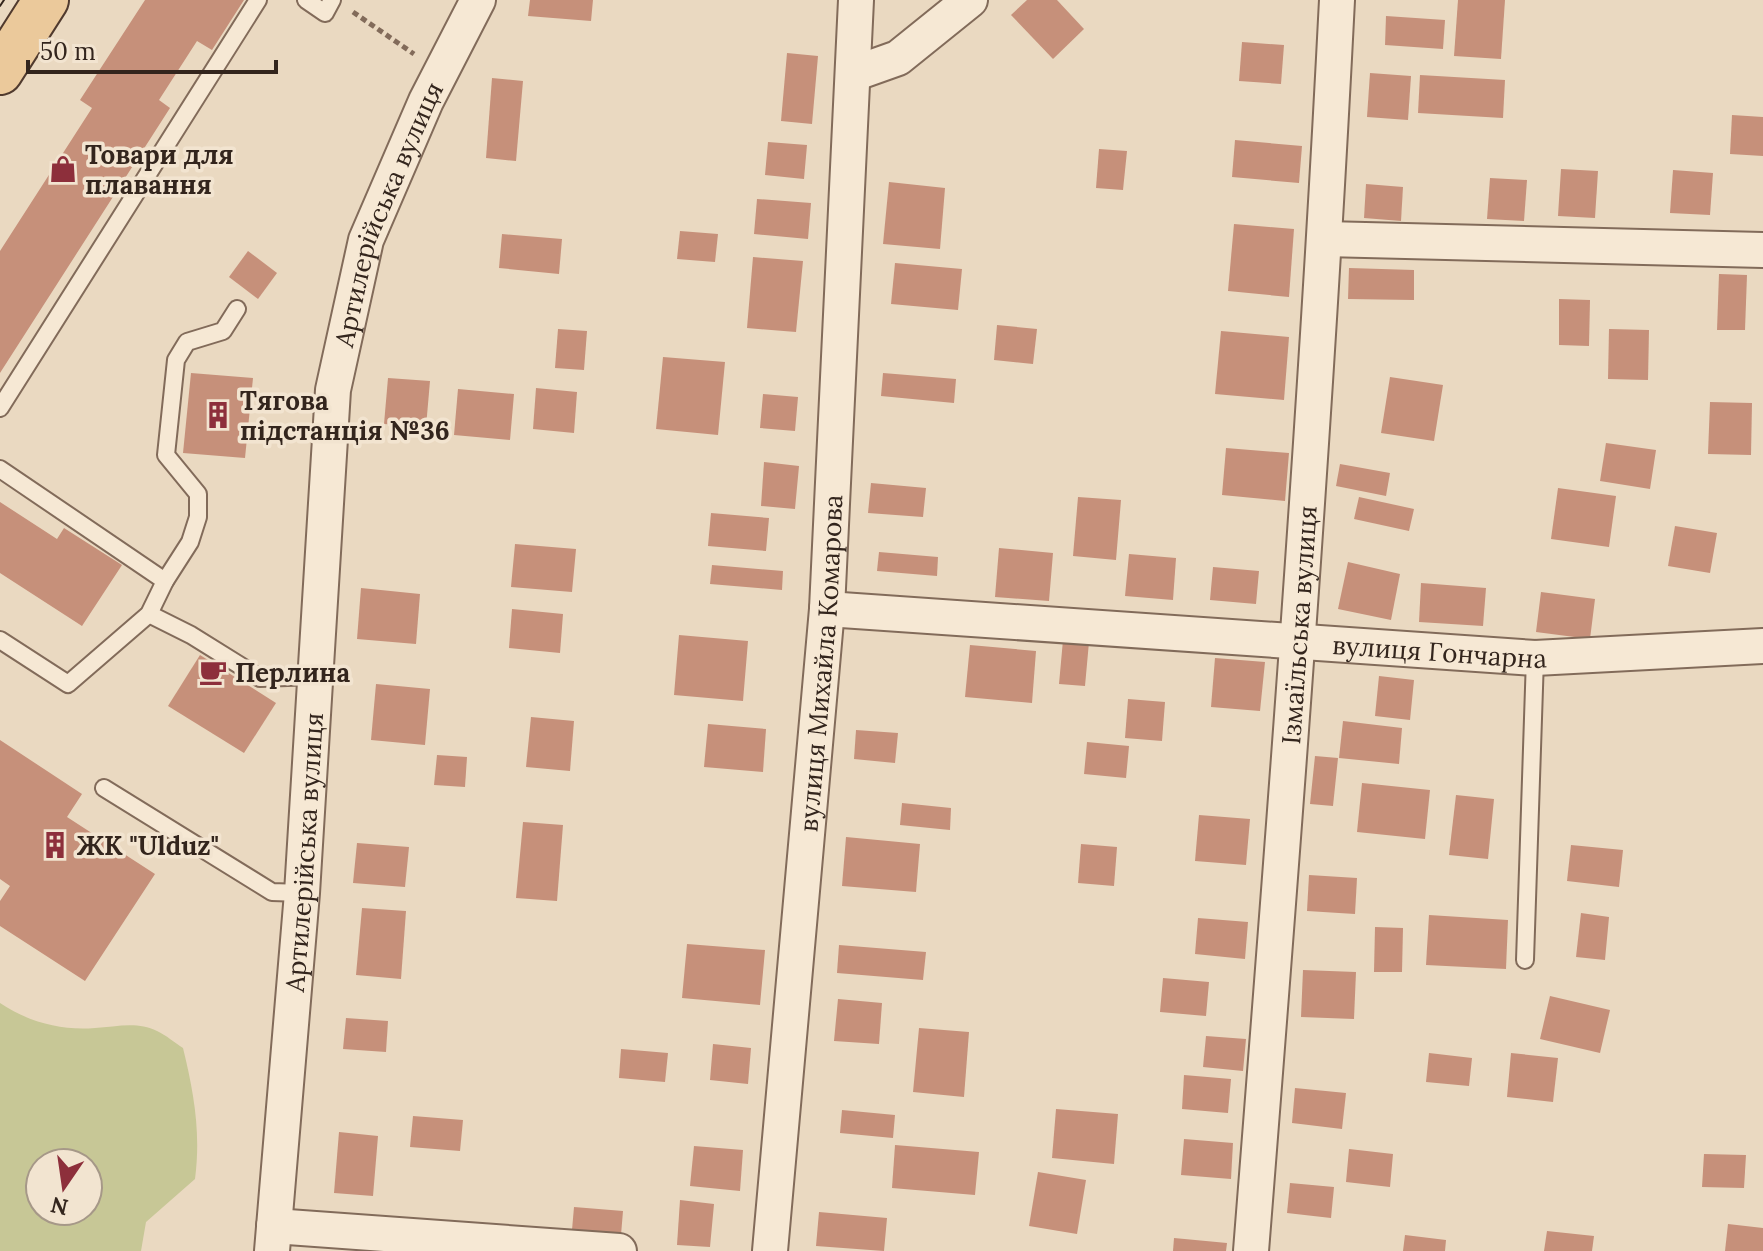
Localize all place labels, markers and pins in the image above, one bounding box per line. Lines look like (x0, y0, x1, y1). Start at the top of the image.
place label: Товари для плавання (85, 138, 234, 201)
shop icon: Товари для плавання (48, 154, 78, 184)
place label: Тягова пiдстанцiя №36 (240, 384, 450, 447)
building icon: Тягова пiдстанцiя №36 (203, 400, 233, 430)
place label: Перлина (235, 656, 350, 689)
cafe icon: Перлина (198, 657, 228, 687)
place label: ЖК "Ulduz" (77, 829, 219, 862)
building icon: ЖК "Ulduz" (40, 830, 70, 860)

